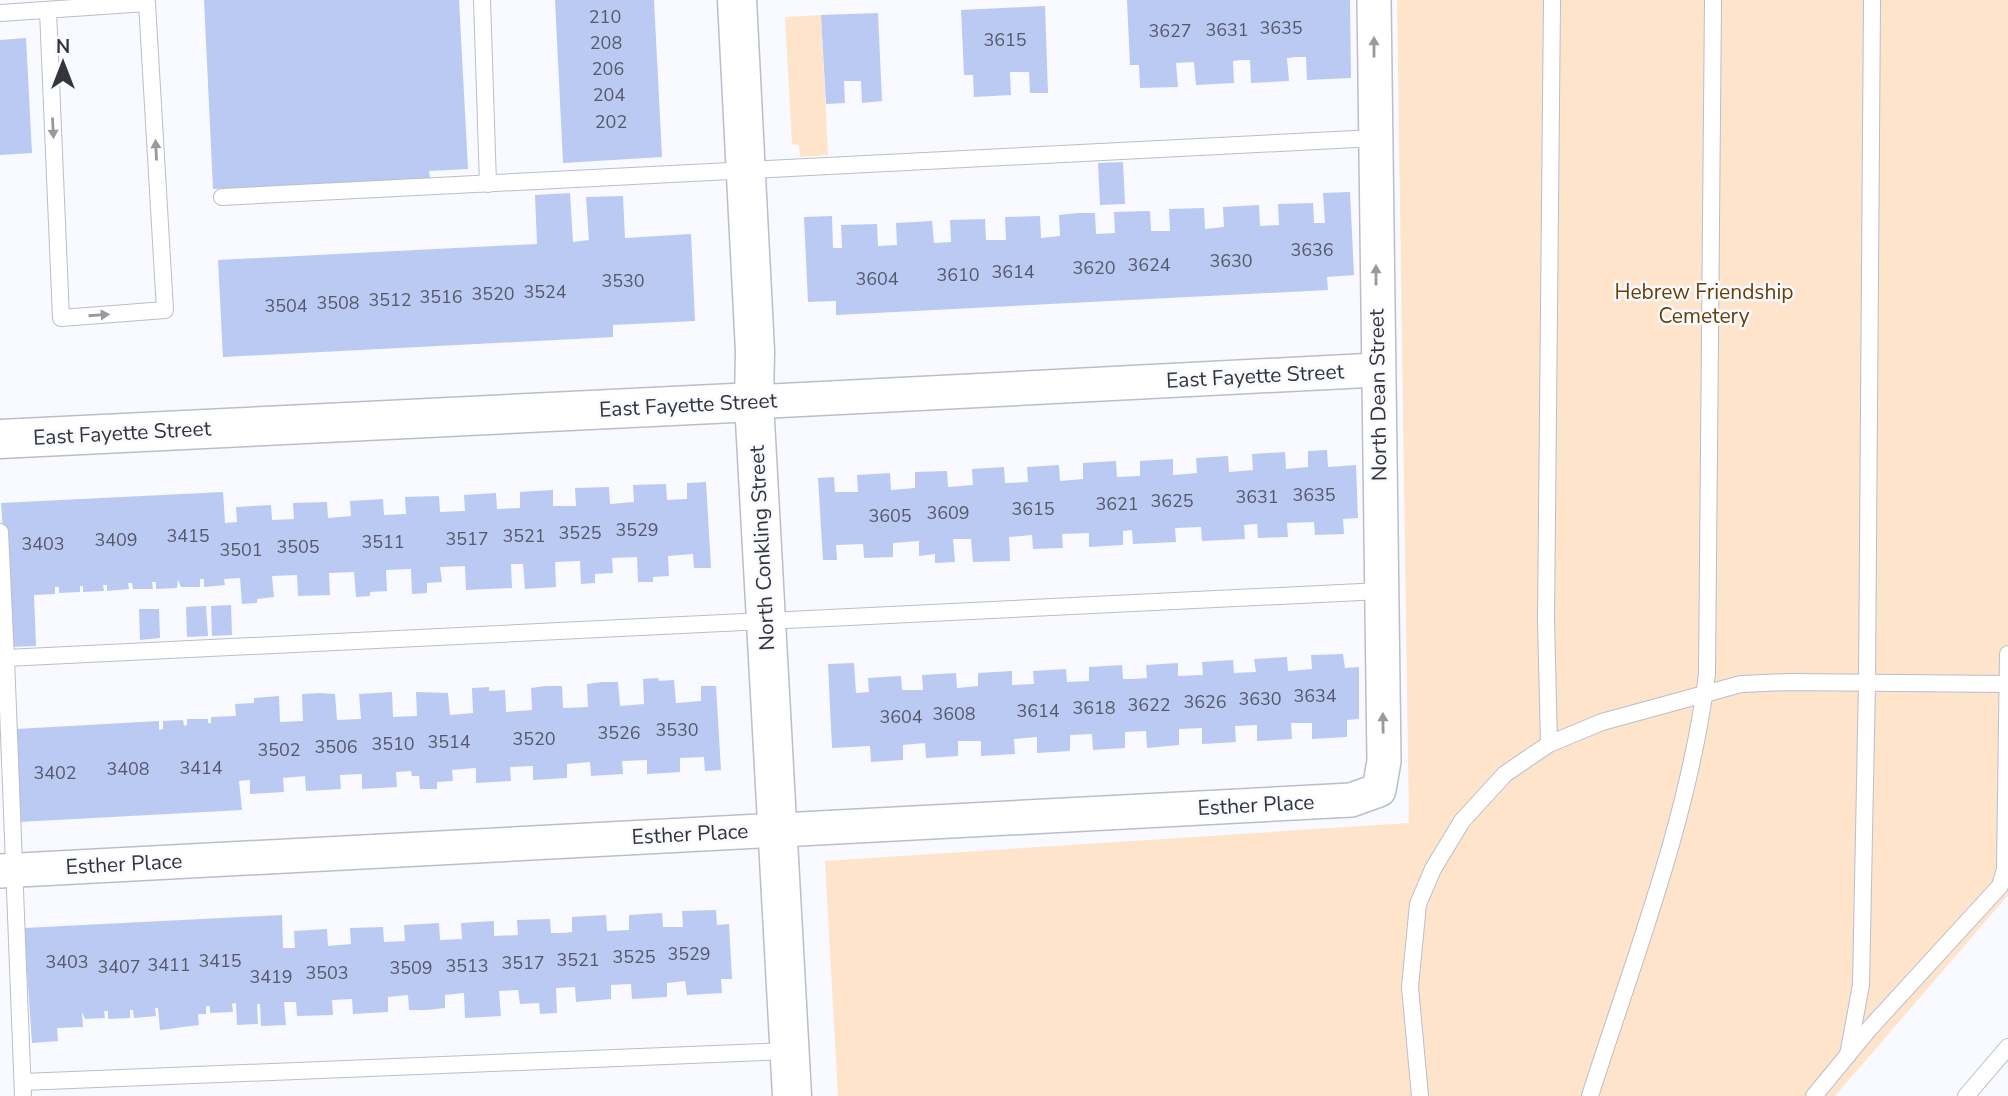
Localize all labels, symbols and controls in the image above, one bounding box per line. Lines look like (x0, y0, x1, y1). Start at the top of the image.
house number: 210 (589, 5, 621, 29)
house number: 3635 (1259, 16, 1303, 40)
house number: 3631 (1205, 18, 1249, 42)
house number: 3627 (1148, 19, 1192, 43)
north arrow (28, 28, 98, 98)
house number: 3615 (983, 28, 1027, 52)
house number: 208 (590, 31, 622, 55)
text: N (56, 34, 70, 60)
one-way arrow (1368, 36, 1380, 58)
house number: 206 (592, 57, 624, 81)
house number: 204 (593, 83, 625, 107)
house number: 202 (595, 110, 627, 134)
one-way arrow (48, 117, 59, 139)
one-way arrow (150, 139, 161, 161)
house number: 3636 (1290, 238, 1334, 262)
house number: 3630 (1209, 249, 1253, 273)
house number: 3624 (1127, 253, 1171, 277)
house number: 3620 (1072, 256, 1116, 280)
house number: 3614 (991, 260, 1035, 284)
house number: 3610 (936, 263, 980, 287)
one-way arrow (1370, 263, 1382, 285)
house number: 3604 (855, 267, 899, 291)
house number: 3530 (601, 269, 645, 293)
park label: Hebrew Friendship Cemetery (1614, 278, 1794, 330)
house number: 3524 (523, 280, 567, 304)
house number: 3520 (471, 282, 515, 306)
house number: 3516 (419, 285, 463, 309)
house number: 3512 (368, 288, 412, 312)
house number: 3508 (316, 291, 360, 315)
house number: 3504 (264, 294, 308, 318)
street label: North Dean Street (1362, 308, 1394, 481)
one-way arrow (88, 309, 110, 320)
street label: East Fayette Street (1165, 357, 1345, 395)
street label: East Fayette Street (598, 386, 778, 424)
street label: East Fayette Street (32, 414, 212, 452)
street label: North Conkling Street (743, 444, 781, 651)
house number: 3635 (1292, 483, 1336, 507)
house number: 3631 (1235, 485, 1279, 509)
house number: 3625 (1150, 489, 1194, 513)
house number: 3621 (1095, 492, 1139, 516)
house number: 3615 (1011, 497, 1055, 521)
house number: 3609 (926, 501, 970, 525)
house number: 3605 (868, 504, 912, 528)
house number: 3529 (615, 518, 659, 542)
house number: 3525 (558, 521, 602, 545)
house number: 3415 (166, 524, 210, 548)
house number: 3521 (502, 524, 546, 548)
house number: 3517 (445, 527, 489, 551)
house number: 3409 (94, 528, 138, 552)
house number: 3511 (361, 530, 405, 554)
house number: 3403 (21, 532, 65, 556)
house number: 3505 (276, 535, 320, 559)
house number: 3501 (219, 538, 263, 562)
house number: 3634 (1293, 684, 1337, 708)
house number: 3630 (1238, 687, 1282, 711)
house number: 3626 (1183, 690, 1227, 714)
house number: 3622 (1127, 693, 1171, 717)
house number: 3618 (1072, 696, 1116, 720)
house number: 3614 (1016, 699, 1060, 723)
house number: 3608 (932, 702, 976, 726)
house number: 3604 (879, 705, 923, 729)
one-way arrow (1378, 711, 1389, 733)
house number: 3530 (655, 718, 699, 742)
house number: 3526 (597, 721, 641, 745)
house number: 3520 (512, 727, 556, 751)
house number: 3514 (427, 730, 471, 754)
house number: 3510 (371, 732, 415, 756)
house number: 3506 (314, 735, 358, 759)
house number: 3502 (257, 738, 301, 762)
house number: 3414 (179, 756, 223, 780)
house number: 3408 (106, 757, 150, 781)
house number: 3402 (33, 761, 77, 785)
street label: Esther Place (1197, 788, 1315, 822)
street label: Esther Place (631, 817, 749, 851)
street label: Esther Place (65, 847, 183, 881)
house number: 3529 (667, 942, 711, 966)
house number: 3525 (612, 945, 656, 969)
house number: 3521 (556, 948, 600, 972)
house number: 3415 (198, 949, 242, 973)
house number: 3403 (45, 950, 89, 974)
house number: 3517 (501, 951, 545, 975)
house number: 3411 (147, 953, 191, 977)
house number: 3513 (445, 954, 489, 978)
house number: 3407 (97, 955, 141, 979)
house number: 3509 (389, 956, 433, 980)
house number: 3503 (305, 961, 349, 985)
house number: 3419 (249, 965, 293, 989)

